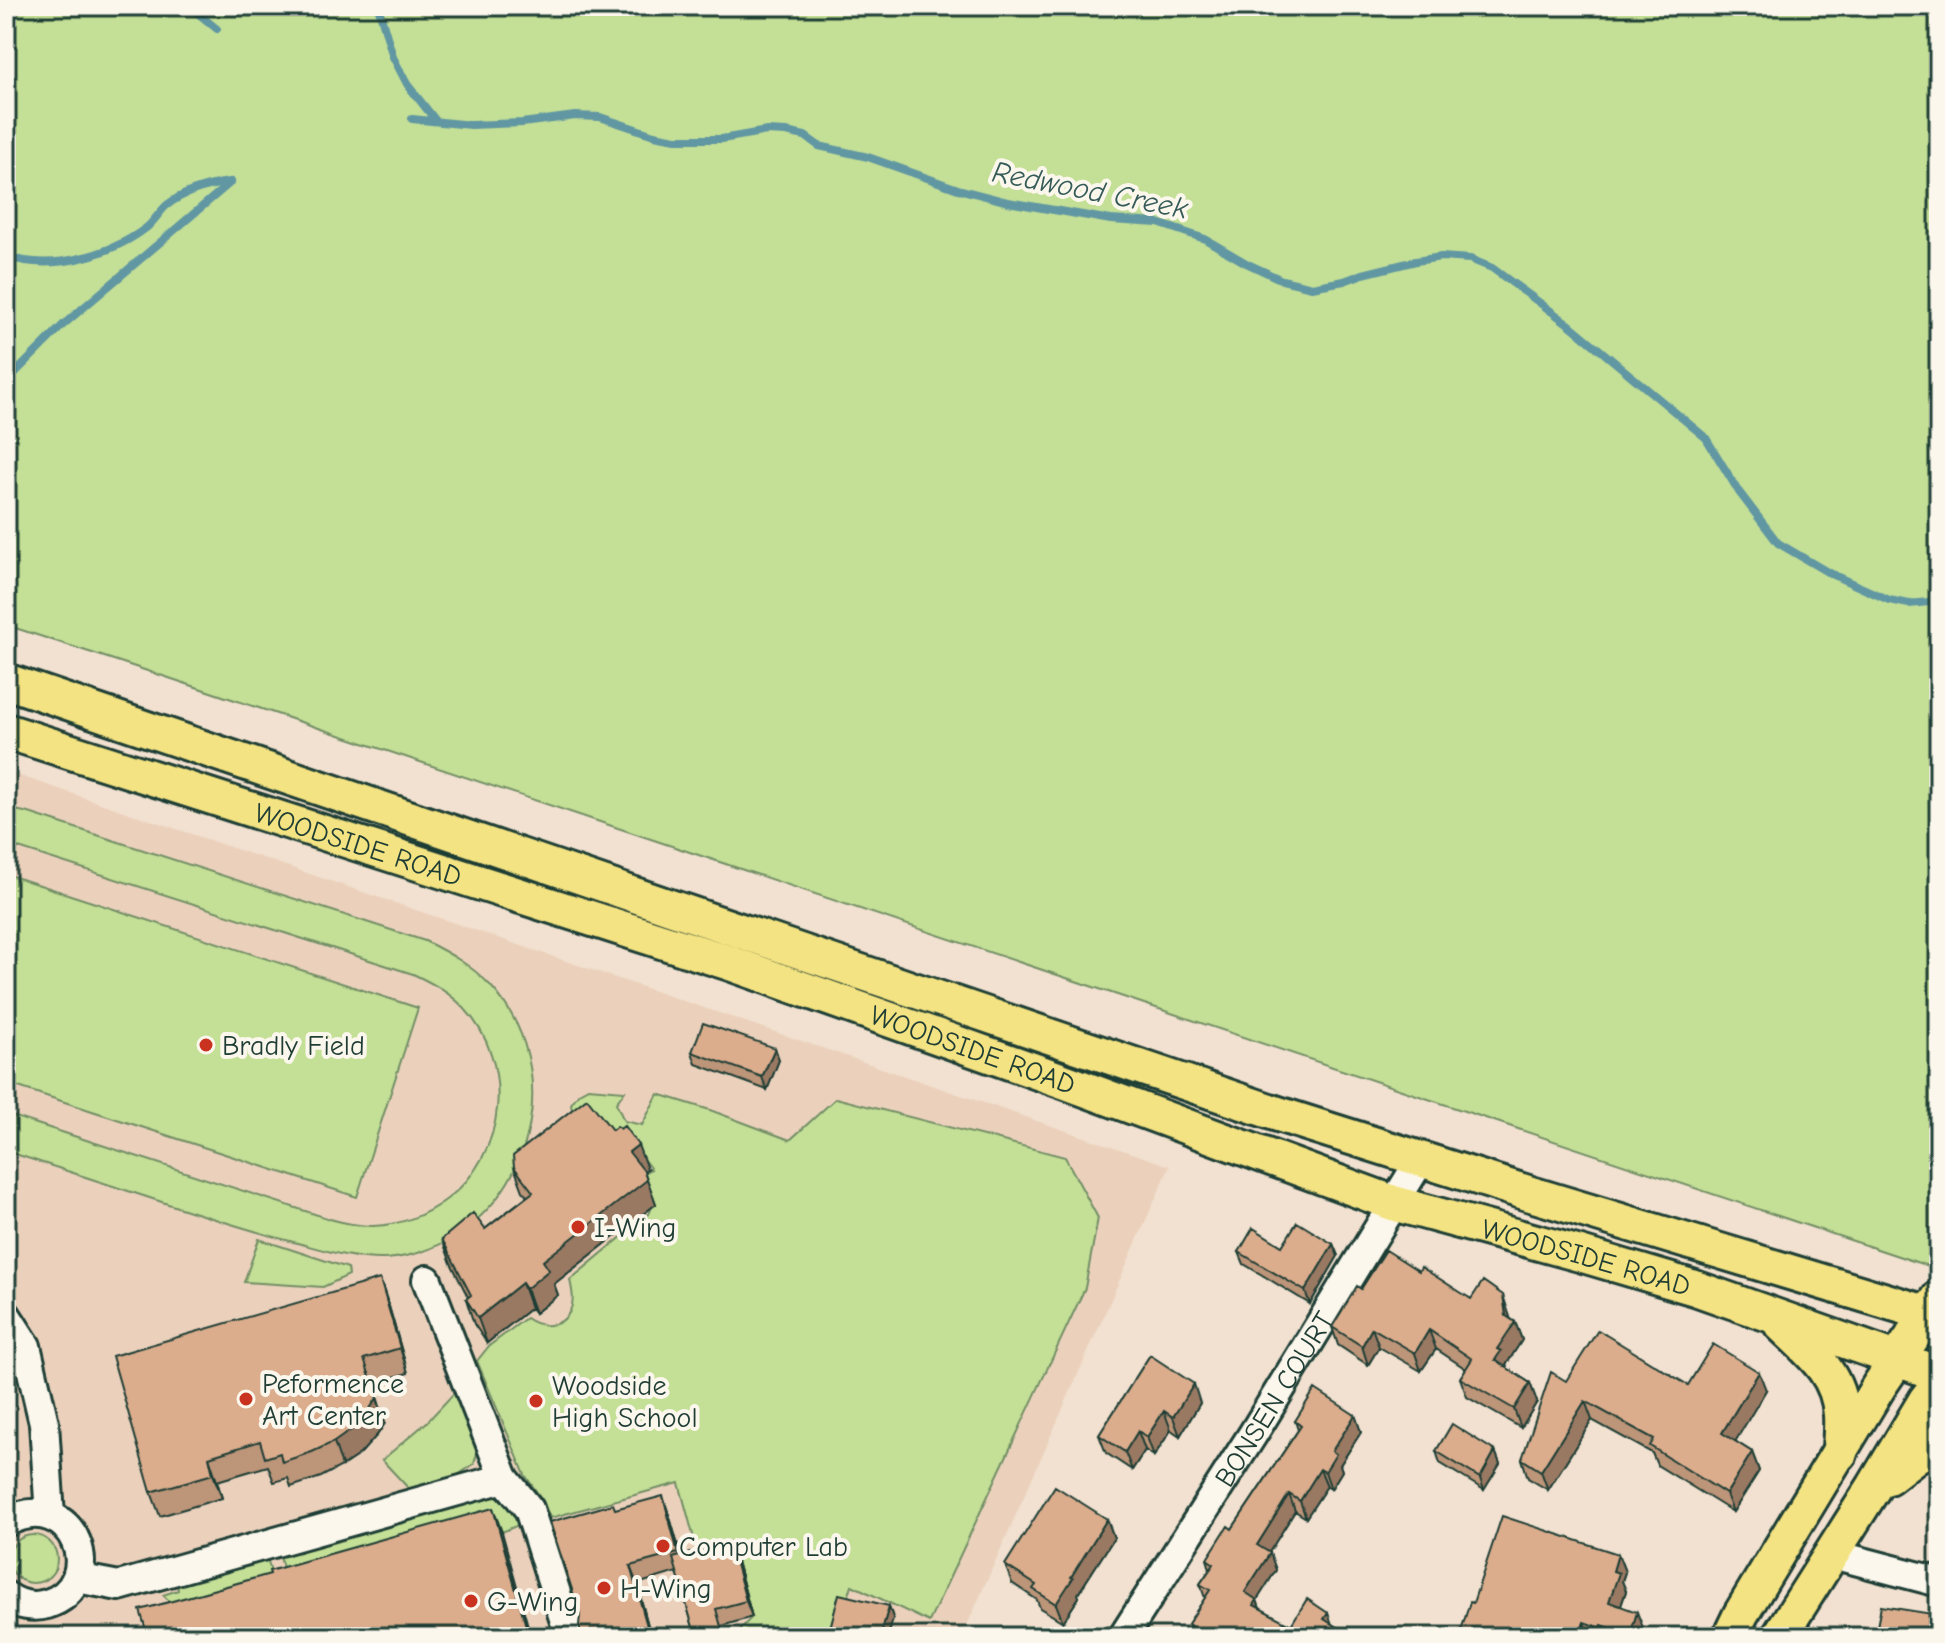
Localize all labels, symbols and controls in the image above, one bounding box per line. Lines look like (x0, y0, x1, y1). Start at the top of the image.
water label: Redwood Creek (989, 154, 1191, 227)
street label: WOODSIDE ROAD (250, 797, 466, 893)
street label: WOODSIDE ROAD (866, 999, 1080, 1101)
place label: Bradly Field (222, 1030, 365, 1062)
marker: Bradly Field (197, 1036, 215, 1054)
place label: I-Wing (594, 1212, 676, 1244)
street label: WOODSIDE ROAD (1478, 1213, 1694, 1303)
marker: I-Wing (569, 1218, 587, 1236)
street label: BONSEN COURT (1209, 1306, 1341, 1493)
place label: Peformence Art Center (262, 1368, 404, 1432)
place label: Woodside High School (552, 1370, 698, 1434)
marker: Peformence Art Center (237, 1390, 255, 1408)
marker: Woodside High School (527, 1392, 545, 1410)
place label: Computer Lab (679, 1531, 848, 1563)
marker: Computer Lab (654, 1537, 672, 1555)
place label: H-Wing (620, 1573, 712, 1605)
marker: H-Wing (595, 1579, 613, 1597)
place label: G-Wing (487, 1586, 578, 1618)
marker: G-Wing (462, 1592, 480, 1610)

